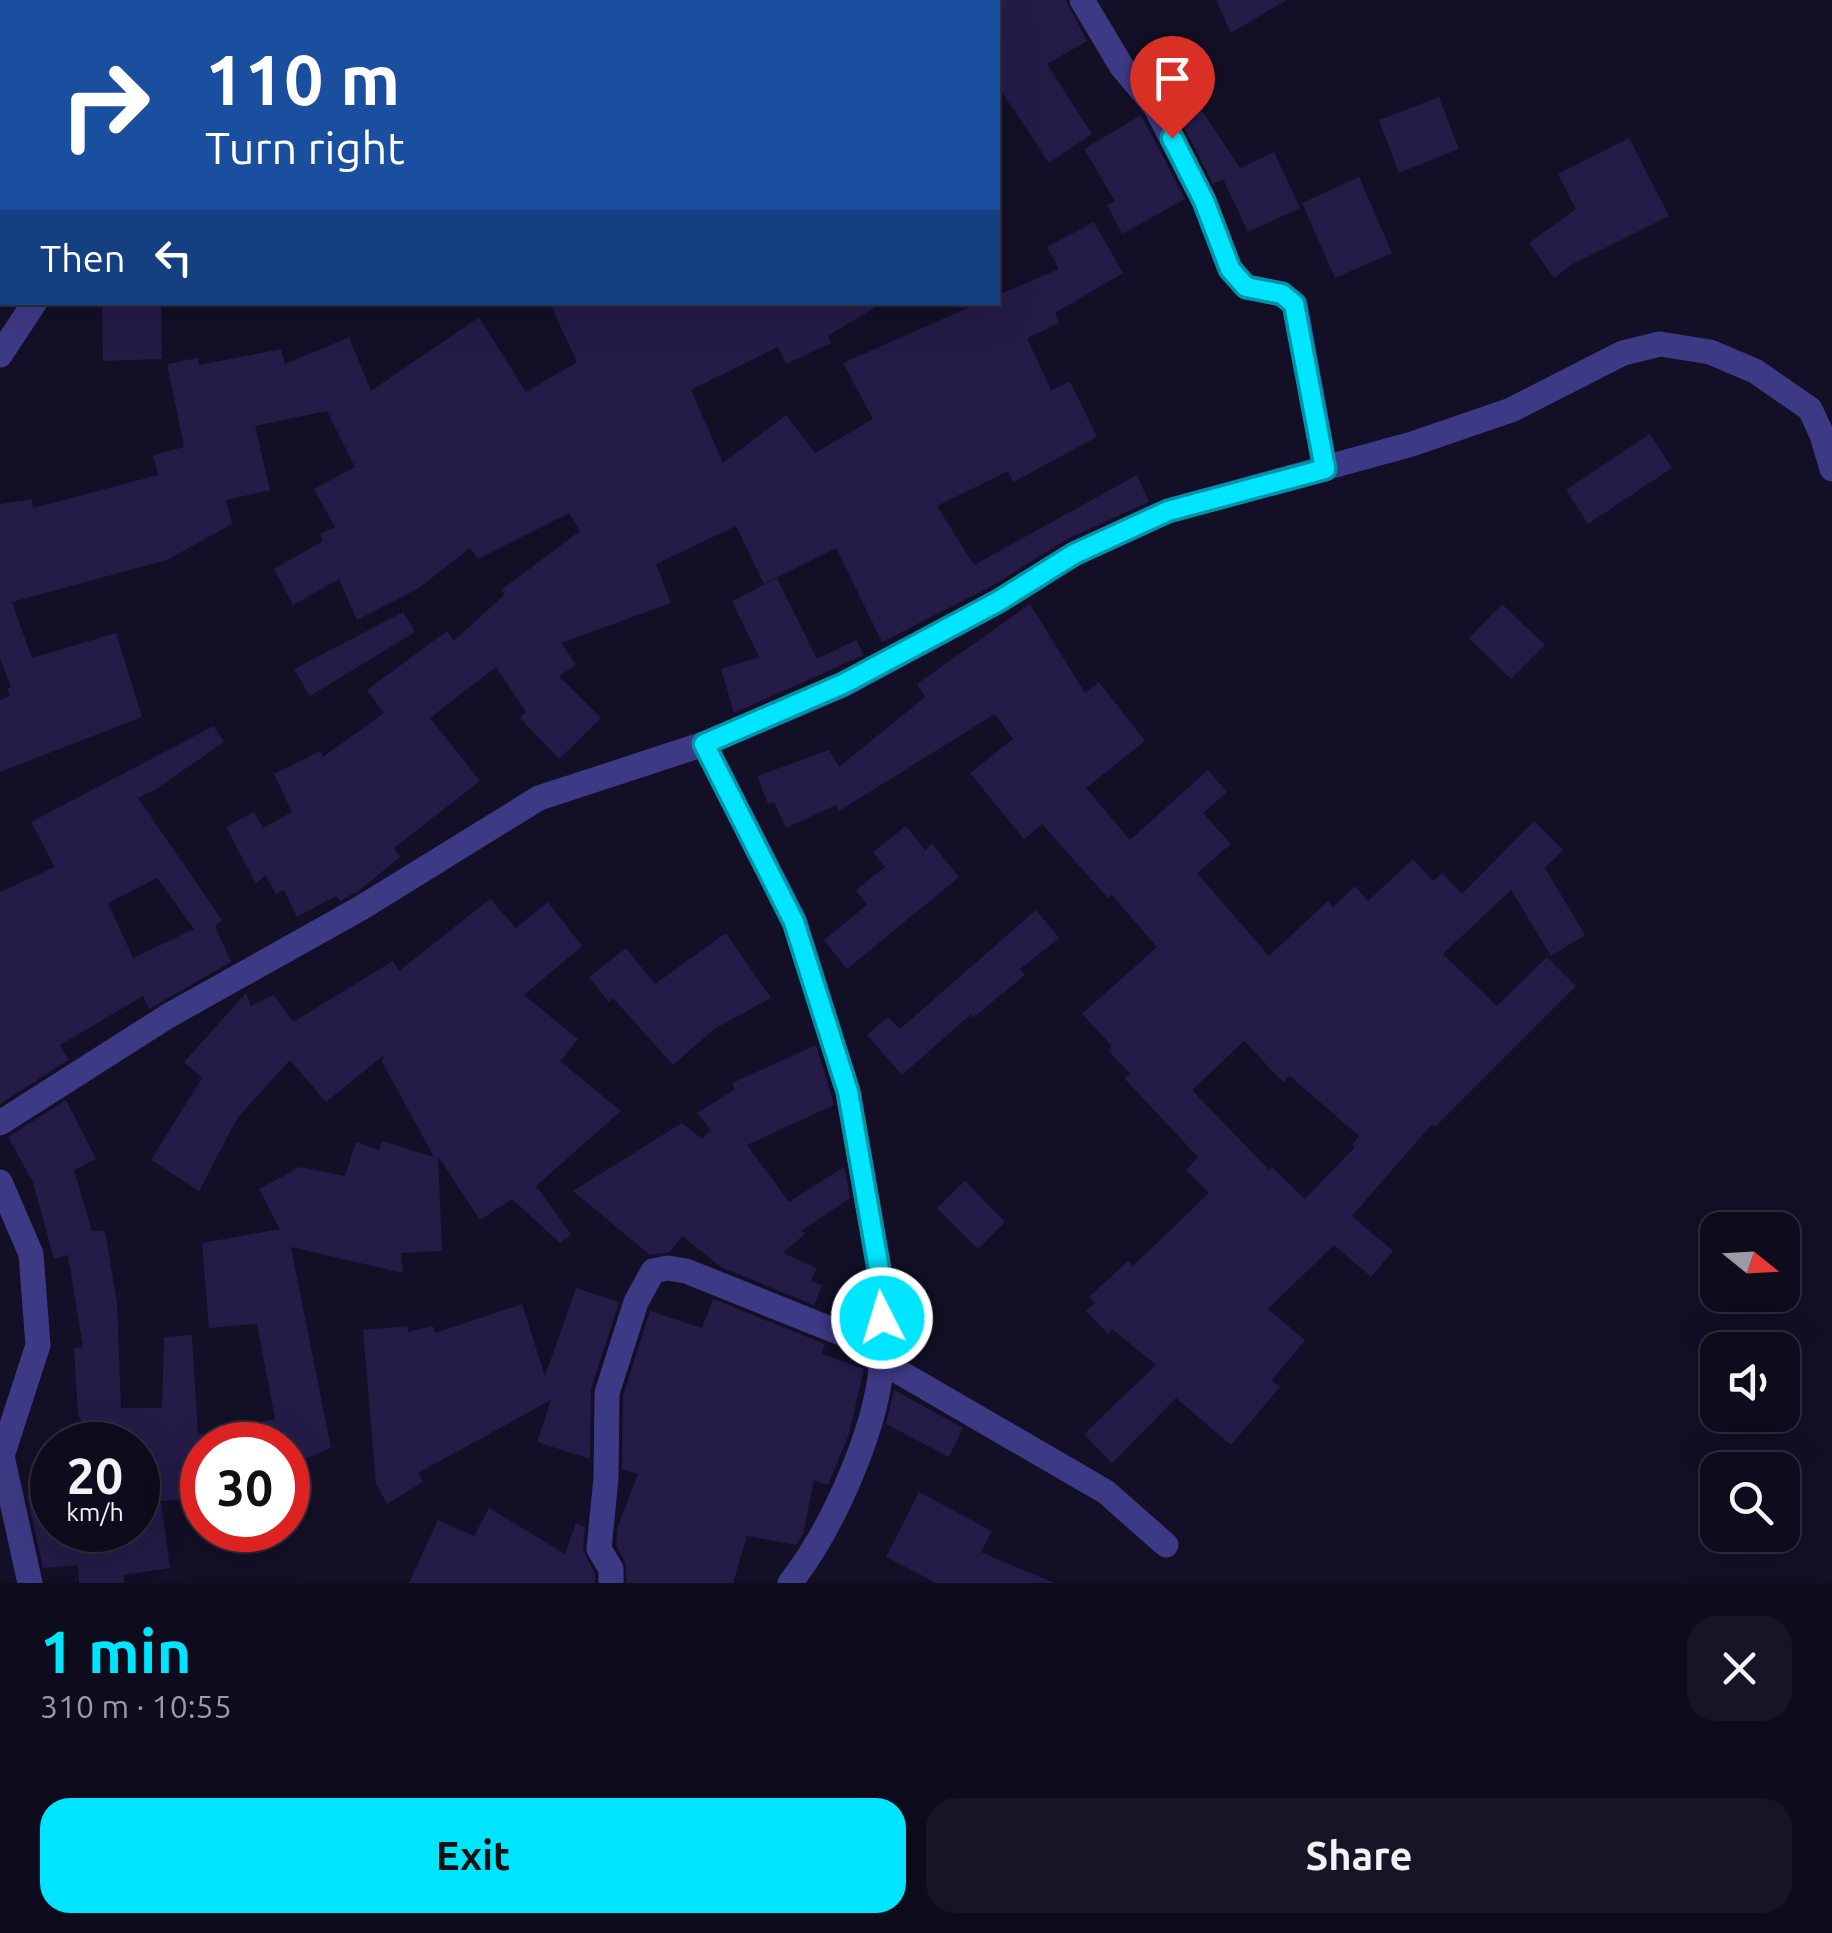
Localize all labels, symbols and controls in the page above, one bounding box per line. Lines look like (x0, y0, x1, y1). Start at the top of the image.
pin (1130, 36, 1215, 139)
icon: right (40, 40, 170, 170)
text: 110 m (205, 40, 400, 118)
icon: arrive (1145, 51, 1200, 106)
text: Turn right (205, 122, 405, 173)
icon: left (146, 230, 201, 285)
text: Then (40, 237, 126, 279)
north arrow (1700, 1212, 1800, 1312)
map controls (1700, 1212, 1800, 1552)
position arrow (830, 1266, 934, 1370)
button: sound (1700, 1332, 1800, 1432)
speed limit sign: 30 (180, 1422, 310, 1552)
text: 20 (67, 1447, 123, 1503)
button: search (1700, 1452, 1800, 1552)
text: km/h (66, 1498, 124, 1526)
button: close (1687, 1616, 1792, 1721)
text: 1 min (40, 1617, 192, 1684)
text: 310 m · 10:55 (40, 1688, 232, 1724)
button: Exit (40, 1798, 906, 1913)
button: Share (926, 1798, 1792, 1913)

